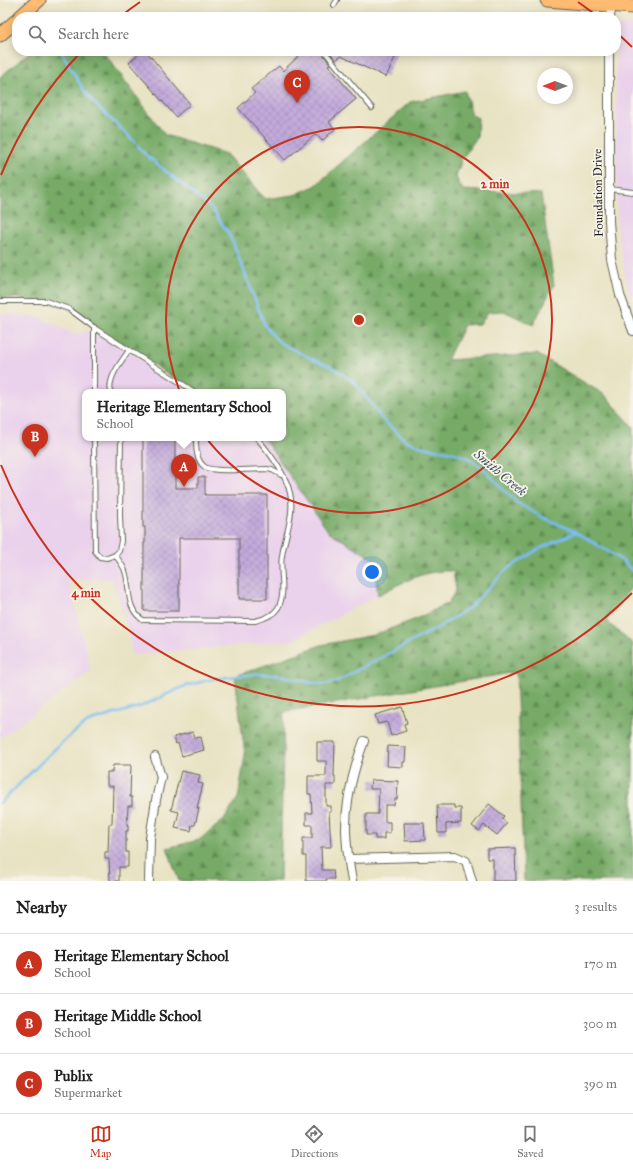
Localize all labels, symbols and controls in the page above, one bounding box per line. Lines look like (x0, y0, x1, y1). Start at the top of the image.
search box (12, 12, 621, 56)
icon: search (26, 23, 48, 45)
text: Search here (58, 25, 129, 43)
north arrow (537, 68, 573, 104)
pin: C (284, 70, 310, 103)
street label: Foundation Drive (590, 149, 606, 237)
text: 2 min (481, 177, 510, 191)
centre of rings (352, 313, 366, 327)
popup (82, 389, 286, 441)
text: Heritage Elementary School (97, 398, 271, 416)
text: School (97, 416, 133, 432)
pin: B (22, 424, 48, 457)
water label: Smith Creek (470, 446, 530, 500)
pin: A (171, 454, 197, 487)
your location (362, 562, 382, 582)
text: 4 min (71, 586, 101, 601)
text: Nearby (16, 897, 67, 918)
text: 3 results (574, 899, 617, 915)
text: Heritage Elementary School (54, 947, 229, 965)
text: A (25, 956, 33, 972)
text: 170 m (584, 956, 617, 972)
text: School (54, 965, 91, 981)
text: Heritage Middle School (54, 1007, 202, 1025)
text: B (25, 1016, 33, 1032)
text: 300 m (583, 1016, 617, 1032)
text: School (54, 1025, 91, 1041)
text: Publix (54, 1067, 93, 1085)
text: C (25, 1076, 33, 1092)
text: 390 m (584, 1076, 617, 1092)
text: Supermarket (54, 1085, 122, 1101)
tab: Map (90, 1123, 112, 1160)
tab: Directions (291, 1123, 338, 1160)
tab: Saved (517, 1123, 543, 1160)

